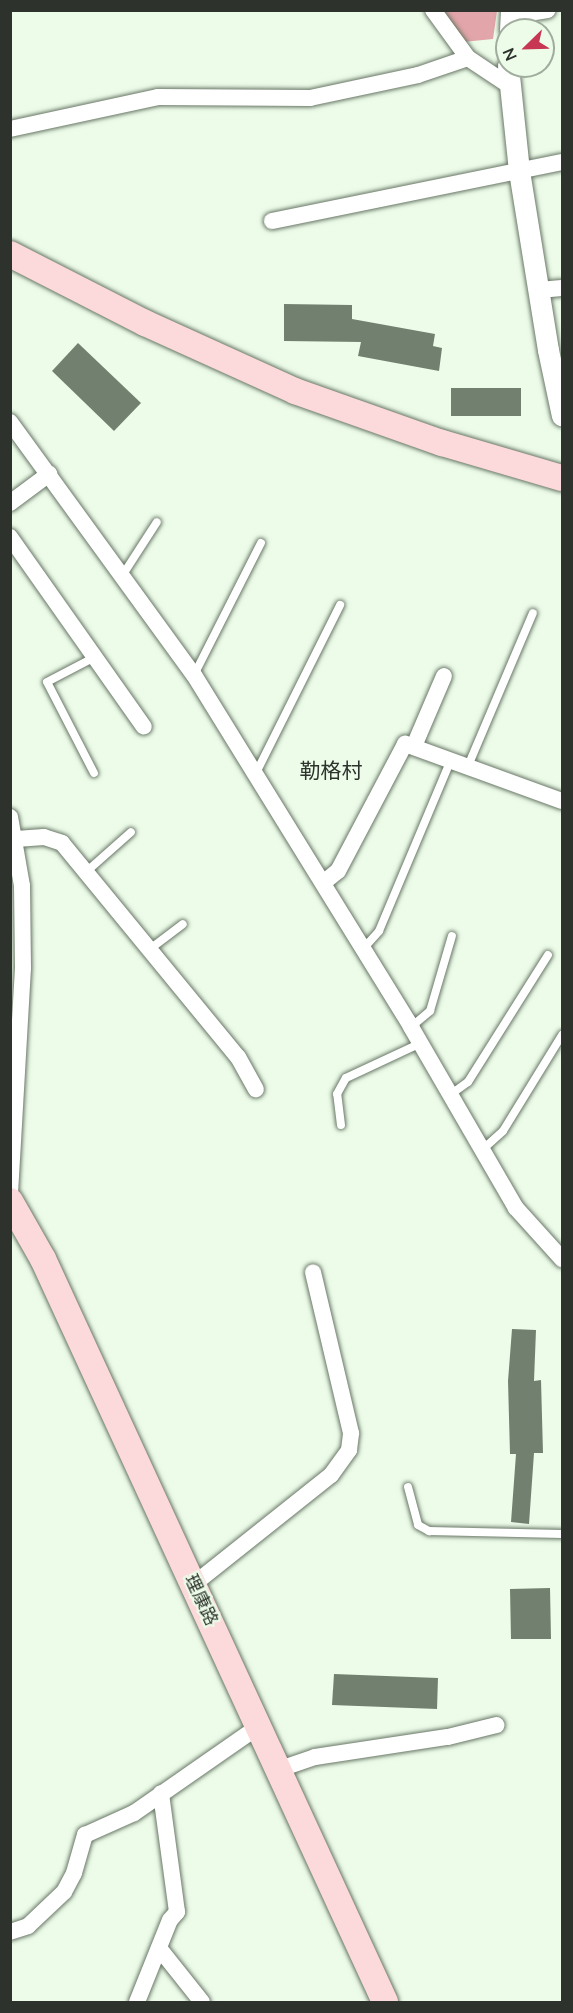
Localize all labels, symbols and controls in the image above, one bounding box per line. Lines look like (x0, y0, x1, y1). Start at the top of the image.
north arrow (495, 18, 555, 78)
text: N (498, 44, 523, 64)
district label: 勒格村 (300, 758, 362, 784)
street label: 理康路 (180, 1571, 222, 1629)

